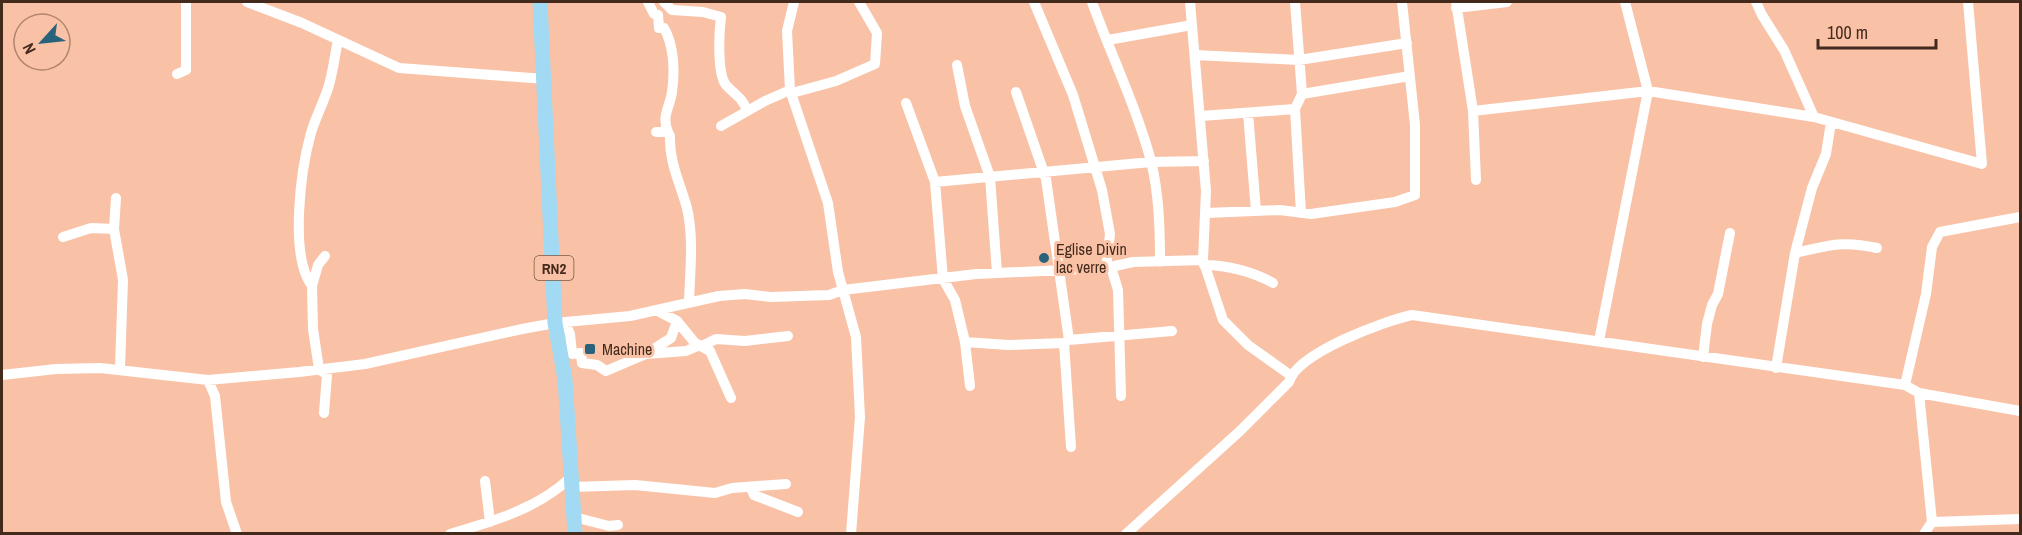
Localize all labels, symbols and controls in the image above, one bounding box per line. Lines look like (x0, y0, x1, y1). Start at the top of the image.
north arrow (12, 12, 72, 72)
scale bar (1818, 12, 1936, 50)
text: 100 m (1827, 20, 1868, 45)
text: N (17, 40, 41, 58)
place label: Eglise Divin lac verre (1056, 238, 1127, 278)
marker: Eglise Divin lac verre (1037, 251, 1051, 265)
road number: RN2 (534, 256, 574, 280)
place label: Machine (602, 338, 652, 360)
marker: Machine (583, 342, 597, 356)

